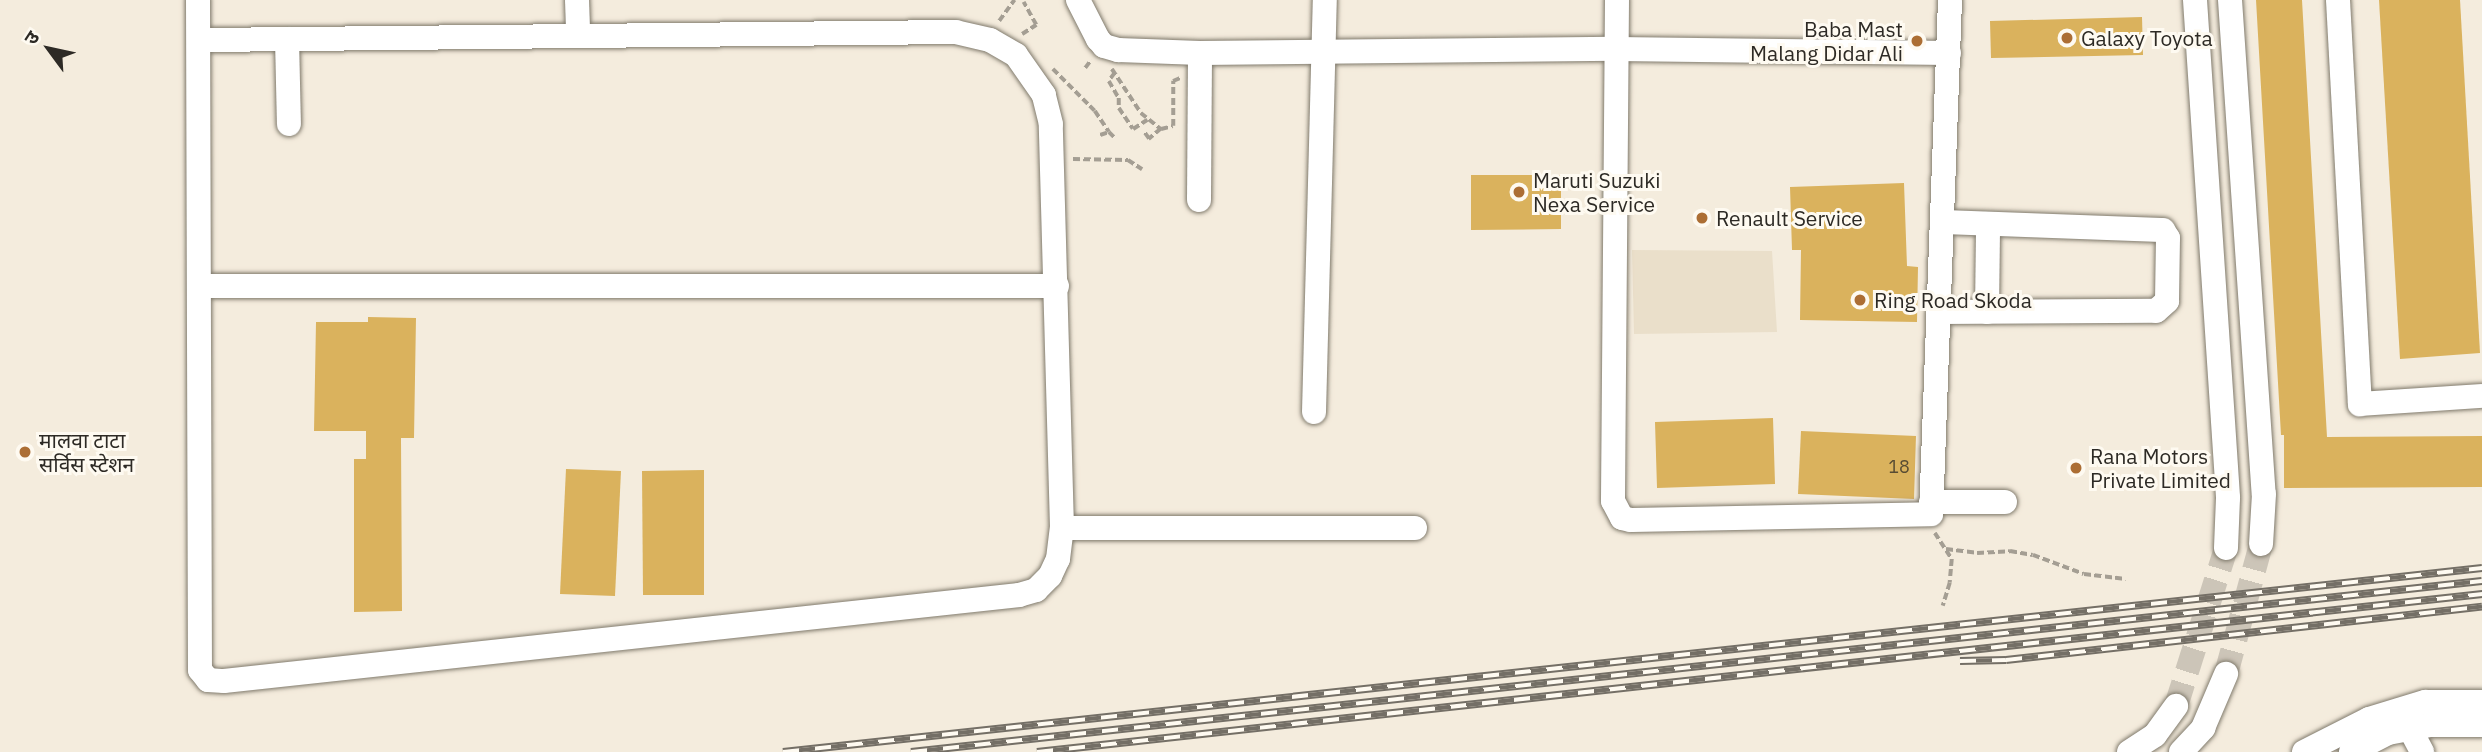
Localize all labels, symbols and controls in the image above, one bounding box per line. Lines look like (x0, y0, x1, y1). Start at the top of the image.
north arrow (14, 14, 84, 84)
place label: Baba Mast Malang Didar Ali (1750, 16, 1903, 66)
place label: Galaxy Toyota (2081, 25, 2213, 51)
text: उ (18, 26, 44, 49)
marker: Galaxy Toyota (2059, 30, 2075, 46)
marker: Baba Mast Malang Didar Ali (1909, 33, 1925, 49)
place label: Maruti Suzuki Nexa Service (1533, 167, 1661, 217)
marker: Maruti Suzuki Nexa Service (1511, 184, 1527, 200)
place label: Renault Service (1716, 205, 1863, 231)
marker: Renault Service (1694, 210, 1710, 226)
place label: Ring Road Skoda (1874, 287, 2032, 313)
marker: Ring Road Skoda (1852, 292, 1868, 308)
place label: मालवा टाटा सर्विस स्टेशन (39, 427, 134, 477)
place label: Rana Motors Private Limited (2090, 443, 2231, 493)
marker: मालवा टाटा सर्विस स्टेशन (17, 444, 33, 460)
house number: 18 (1888, 456, 1910, 478)
marker: Rana Motors Private Limited (2068, 460, 2084, 476)

